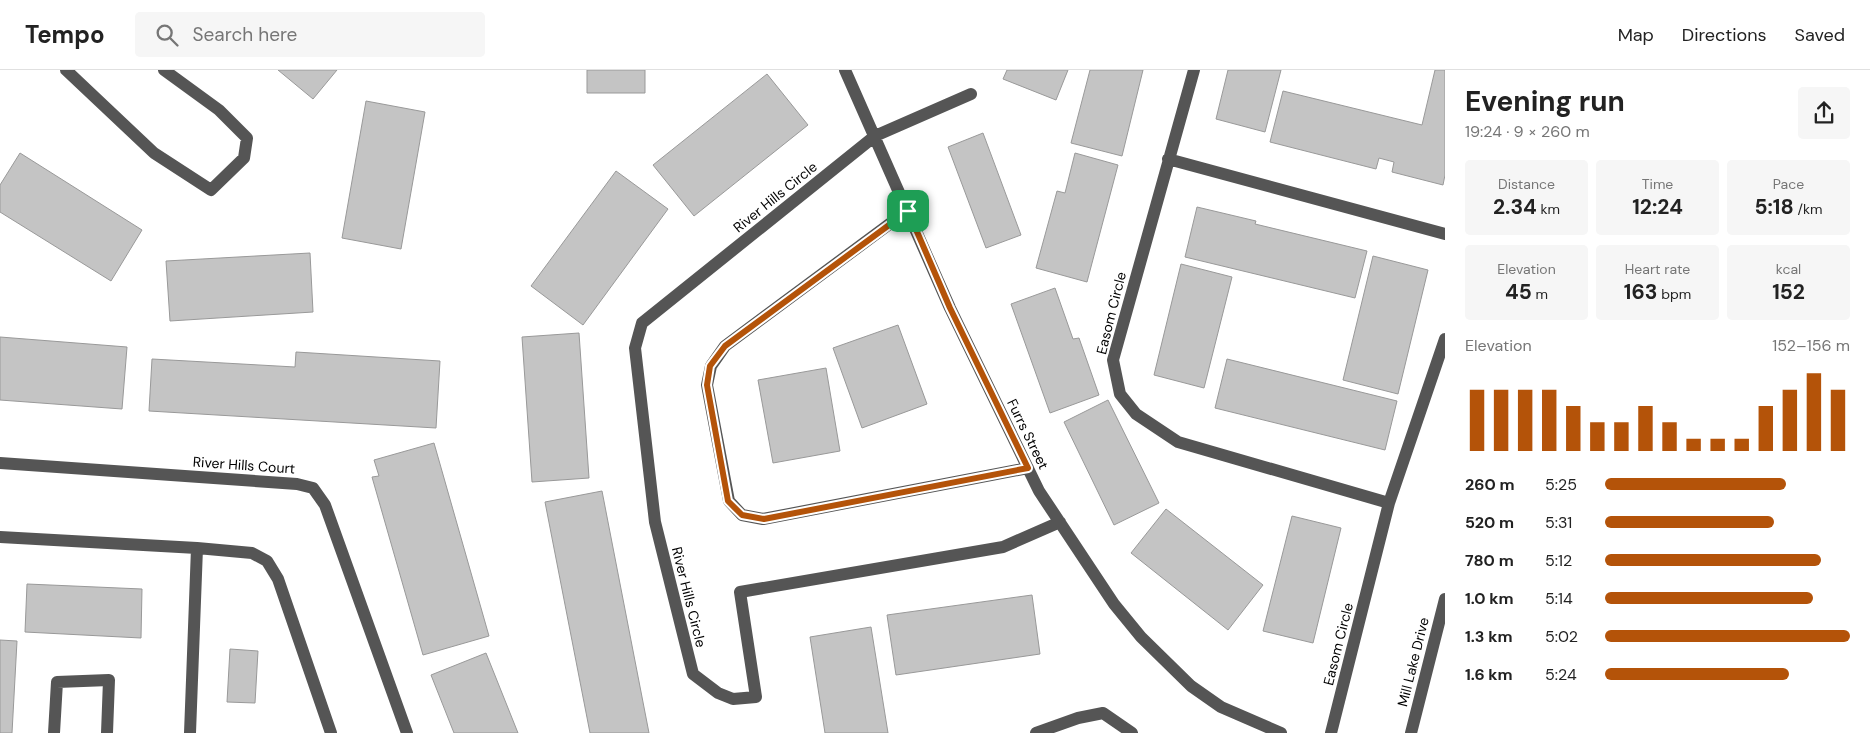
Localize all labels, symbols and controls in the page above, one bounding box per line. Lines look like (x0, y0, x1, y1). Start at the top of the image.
search box (135, 12, 485, 57)
text: Tempo (25, 19, 105, 50)
icon: search (153, 21, 181, 49)
text: Search here (193, 22, 297, 47)
text: Map (1618, 23, 1654, 47)
text: Directions (1682, 23, 1767, 47)
text: Saved (1795, 23, 1845, 47)
text: Evening run (1465, 83, 1625, 120)
button: share (1798, 87, 1850, 139)
text: 19:24 · 9 × 260 m (1465, 121, 1590, 142)
street label: River Hills Circle (729, 158, 821, 236)
text: Distance (1498, 175, 1555, 193)
text: Time (1642, 175, 1673, 193)
text: Pace (1773, 175, 1804, 193)
pin (887, 190, 929, 232)
text: 2.34 (1493, 193, 1537, 221)
text: 12:24 (1632, 193, 1683, 221)
text: 5:18 (1754, 193, 1794, 221)
icon: arrive (894, 197, 922, 225)
text: km (1537, 200, 1560, 218)
text: /km (1794, 200, 1823, 218)
text: Elevation (1497, 260, 1556, 278)
text: Heart rate (1625, 260, 1690, 278)
text: kcal (1776, 260, 1801, 278)
street label: Easom Circle (1092, 270, 1130, 356)
text: 45 (1505, 278, 1532, 306)
text: 163 (1624, 278, 1657, 306)
text: 152 (1772, 278, 1805, 306)
text: m (1532, 285, 1548, 303)
text: bpm (1657, 285, 1691, 303)
text: Elevation (1465, 335, 1532, 356)
text: 152–156 m (1772, 335, 1850, 356)
street label: Furrs Street (1003, 396, 1053, 472)
street label: River Hills Court (192, 452, 296, 478)
text: 260 m (1465, 474, 1514, 495)
text: 5:25 (1545, 474, 1577, 495)
text: 520 m (1465, 512, 1514, 533)
text: 5:31 (1545, 512, 1572, 533)
street label: River Hills Circle (668, 545, 710, 649)
text: 780 m (1465, 550, 1514, 571)
text: 5:12 (1545, 550, 1572, 571)
text: 1.0 km (1465, 588, 1514, 609)
text: 5:14 (1545, 588, 1573, 609)
street label: Easom Circle (1319, 601, 1357, 687)
street label: Mill Lake Drive (1393, 615, 1433, 709)
text: 1.3 km (1465, 626, 1513, 647)
text: 5:02 (1545, 626, 1578, 647)
text: 1.6 km (1465, 664, 1513, 685)
text: 5:24 (1545, 664, 1577, 685)

